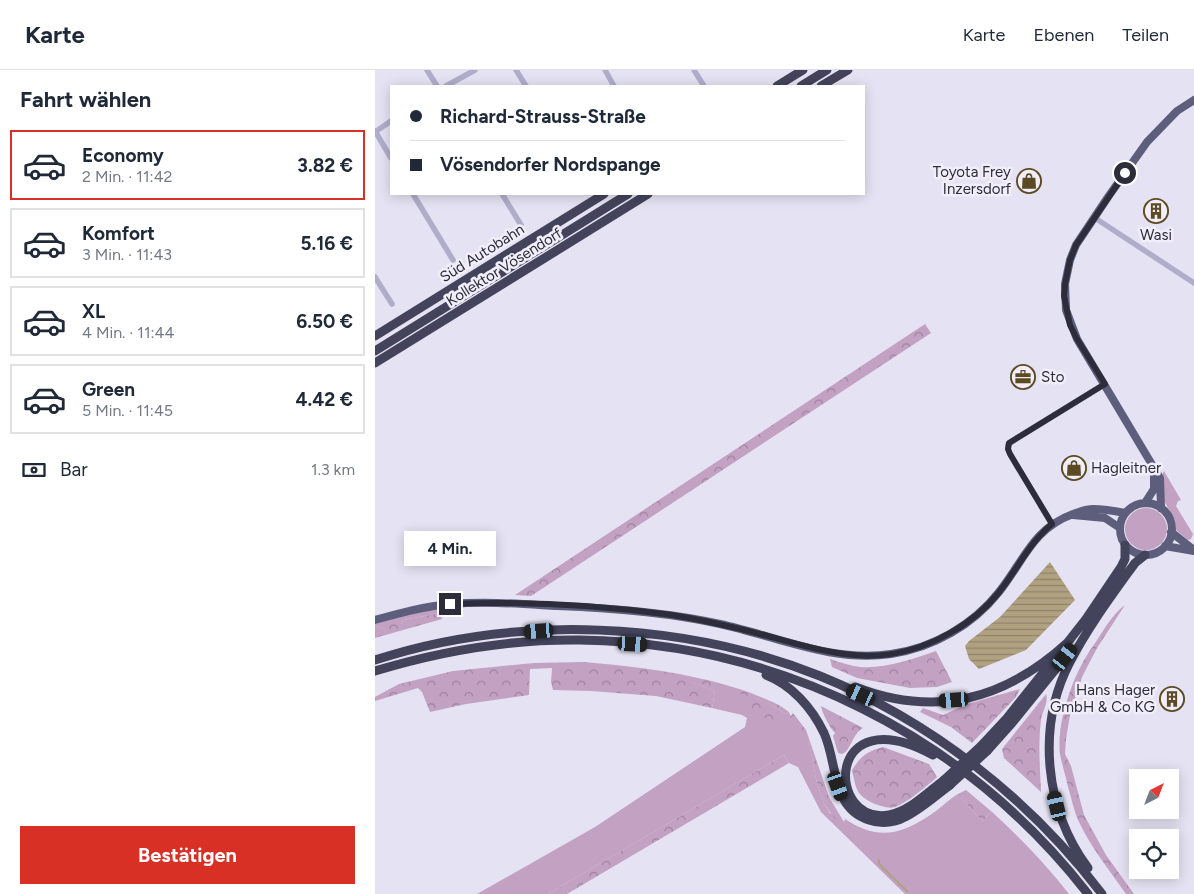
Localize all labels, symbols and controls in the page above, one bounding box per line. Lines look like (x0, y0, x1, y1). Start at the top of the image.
text: Karte (25, 20, 85, 49)
text: Karte (963, 24, 1005, 46)
text: Ebenen (1033, 24, 1094, 46)
text: Teilen (1122, 24, 1169, 46)
text: Fahrt wählen (20, 86, 151, 113)
text: Richard-Strauss-Straße (440, 105, 646, 128)
icon: car (22, 143, 67, 188)
text: Economy (82, 144, 164, 167)
text: Vösendorfer Nordspange (440, 153, 661, 176)
text: 3.82 € (297, 154, 353, 177)
route start (1114, 162, 1136, 184)
place label: Toyota Frey Inzersdorf (933, 163, 1011, 198)
text: 2 Min. · 11:42 (82, 167, 173, 186)
shop icon: Toyota Frey Inzersdorf (1016, 168, 1042, 194)
building icon: Wasi (1143, 198, 1169, 224)
street label: Süd Autobahn (436, 220, 528, 286)
icon: car (22, 221, 67, 266)
text: Komfort (82, 222, 155, 245)
street label: Kollektor Vösendorf (443, 224, 566, 310)
place label: Wasi (1140, 226, 1172, 244)
text: 5.16 € (300, 232, 353, 255)
text: 3 Min. · 11:43 (82, 245, 172, 264)
icon: car (22, 299, 67, 344)
text: XL (82, 300, 105, 323)
text: 6.50 € (296, 310, 353, 333)
text: 4 Min. · 11:44 (82, 323, 175, 342)
office icon: Sto (1010, 364, 1036, 390)
place label: Sto (1041, 368, 1065, 386)
icon: car (22, 377, 67, 422)
text: Green (82, 378, 135, 401)
text: 4.42 € (296, 388, 353, 411)
text: 5 Min. · 11:45 (82, 401, 173, 420)
shop icon: Hagleitner (1061, 455, 1087, 481)
icon: cash (20, 456, 48, 484)
text: Bar (60, 458, 88, 481)
place label: Hagleitner (1091, 459, 1161, 477)
text: 1.3 km (311, 460, 355, 479)
callout: 4 Min. (404, 532, 496, 566)
text: 4 Min. (428, 539, 472, 558)
route end (439, 593, 461, 615)
car (523, 622, 554, 640)
car (617, 636, 648, 652)
car (1049, 641, 1080, 673)
place label: Hans Hager GmbH & Co KG (1050, 681, 1155, 716)
car (844, 682, 877, 708)
building icon: Hans Hager GmbH & Co KG (1159, 686, 1185, 712)
car (938, 691, 969, 709)
car (825, 769, 850, 803)
north arrow (1129, 769, 1179, 819)
map controls (1129, 769, 1179, 879)
car (1046, 790, 1067, 822)
button: Bestätigen (20, 826, 355, 884)
button: locate (1129, 829, 1179, 879)

